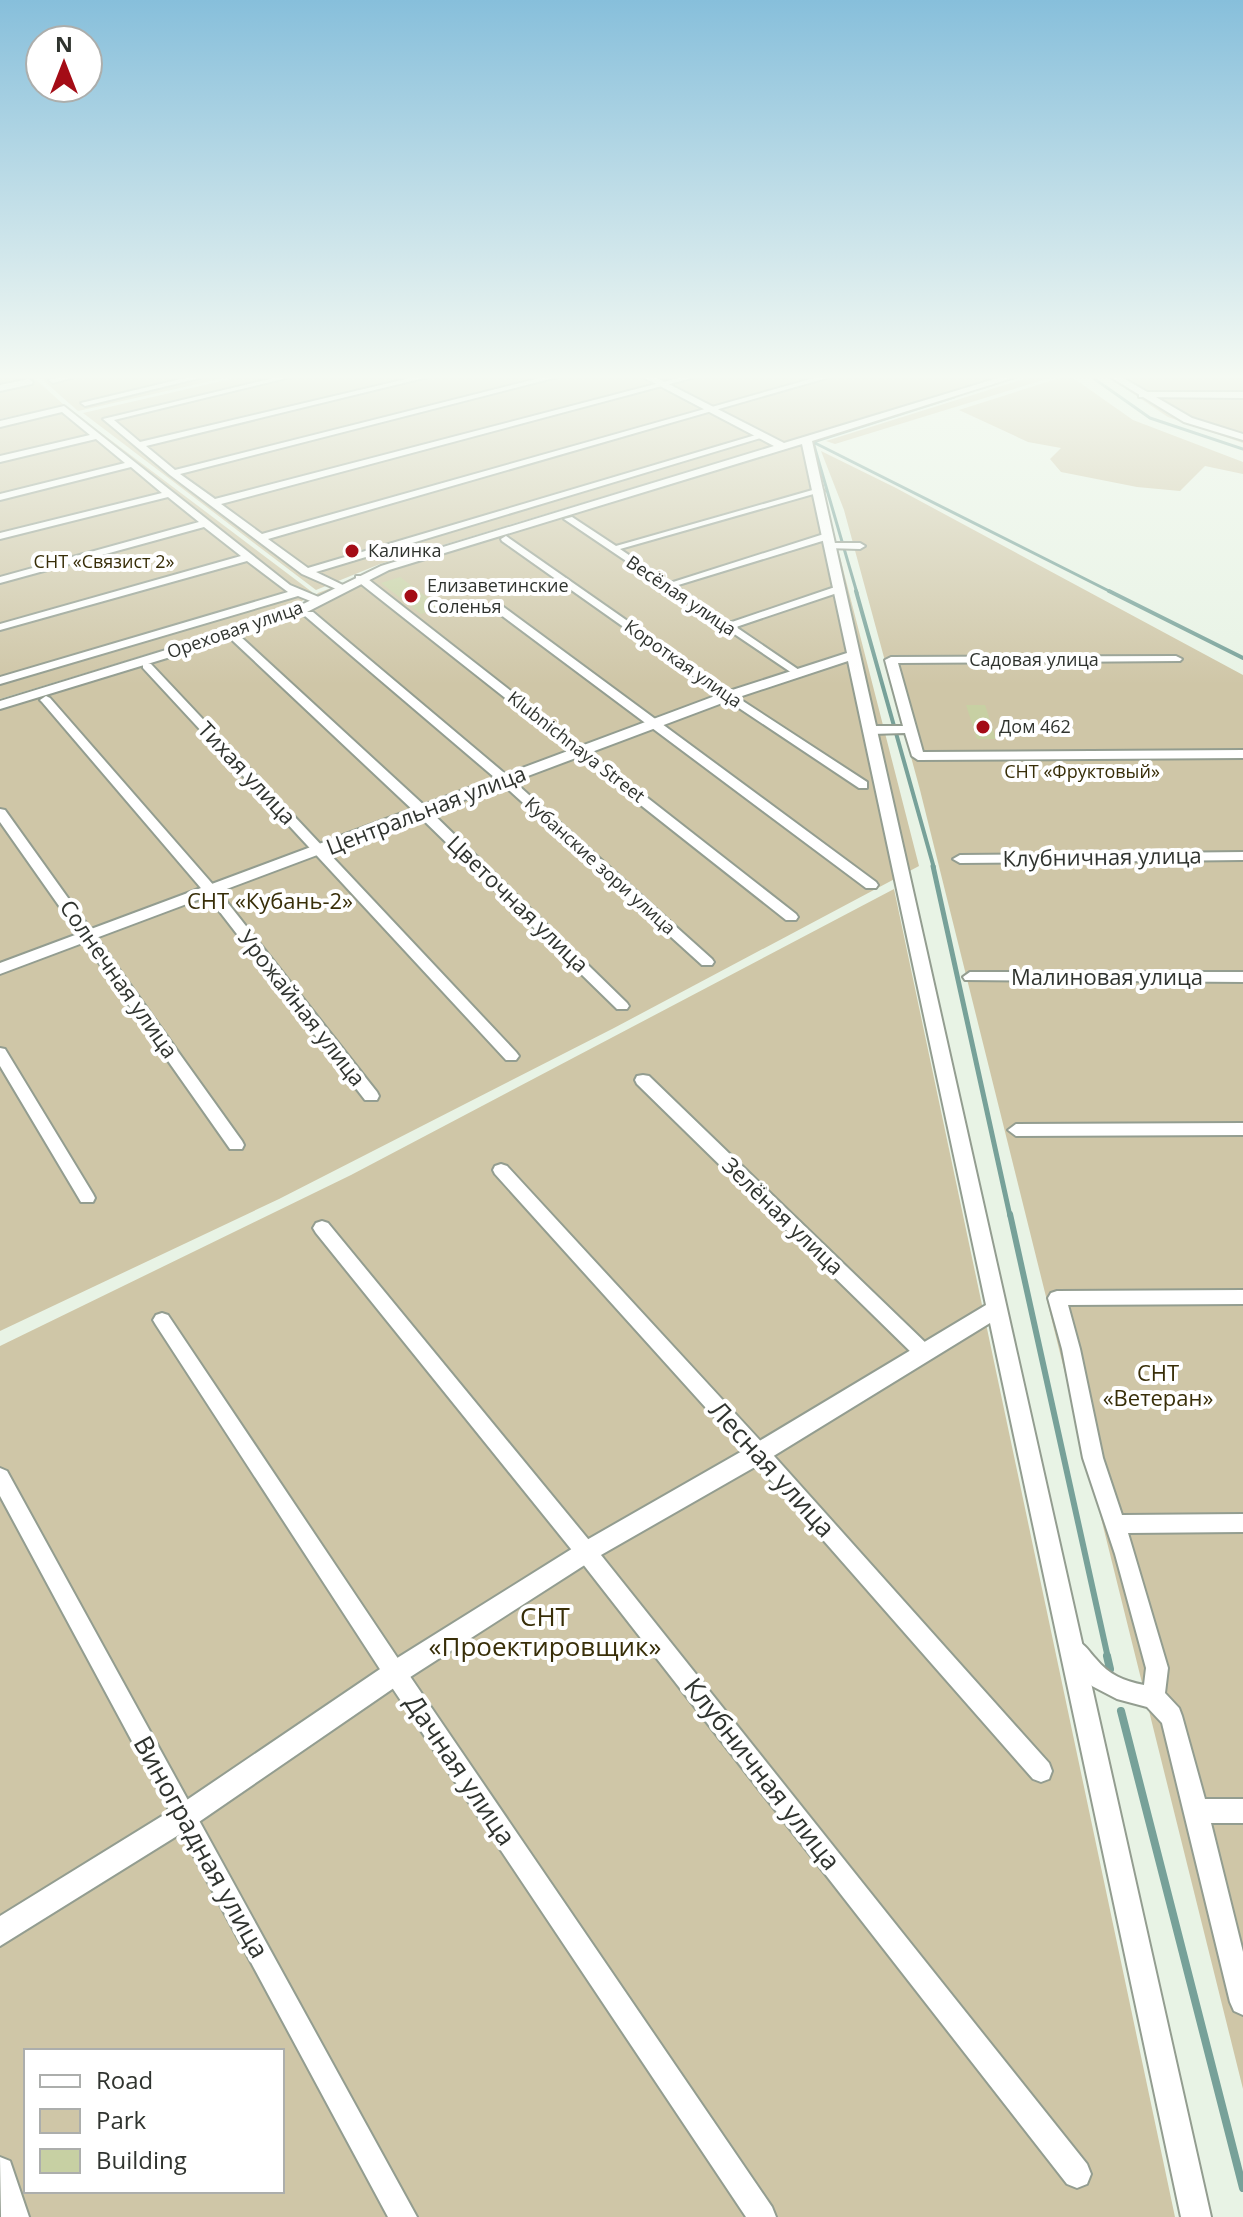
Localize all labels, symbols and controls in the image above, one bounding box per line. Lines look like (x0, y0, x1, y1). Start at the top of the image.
north arrow (24, 24, 104, 104)
text: N (55, 28, 73, 58)
place label: Калинка (368, 538, 441, 562)
marker: Калинка (343, 542, 361, 560)
park label: СНТ «Связист 2» (34, 549, 175, 573)
street label: Весёлая улица (622, 550, 741, 641)
place label: Елизаветинские Соленья (427, 573, 569, 618)
marker: Елизаветинские Соленья (402, 587, 420, 605)
street label: Ореховая улица (163, 595, 306, 664)
street label: Короткая улица (620, 614, 747, 713)
street label: Садовая улица (969, 647, 1099, 671)
street label: Klubnichnaya Street (503, 685, 650, 807)
street label: Тихая улица (192, 714, 303, 831)
place label: Дом 462 (999, 714, 1071, 738)
marker: Дом 462 (974, 718, 992, 736)
street label: Центральная улица (321, 757, 530, 861)
park label: СНТ «Фруктовый» (1004, 759, 1160, 783)
street label: Кубанские зори улица (520, 791, 681, 939)
street label: Цветочная улица (441, 828, 596, 979)
street label: Клубничная улица (1002, 839, 1202, 873)
park label: СНТ «Кубань-2» (187, 885, 353, 915)
street label: Солнечная улица (54, 893, 186, 1064)
street label: Урожайная улица (232, 923, 373, 1092)
street label: Малиновая улица (1011, 961, 1203, 991)
street label: Зелёная улица (717, 1150, 851, 1281)
park label: СНТ «Ветеран» (1103, 1357, 1213, 1412)
street label: Лесная улица (702, 1392, 844, 1544)
park label: СНТ «Проектировщик» (429, 1598, 661, 1664)
street label: Клубничная улица (676, 1670, 849, 1877)
street label: Дачная улица (397, 1687, 525, 1852)
street label: Виноградная улица (126, 1729, 278, 1964)
legend (24, 2049, 284, 2193)
text: Road (96, 2063, 153, 2096)
text: Park (96, 2103, 147, 2136)
text: Building (96, 2143, 187, 2176)

